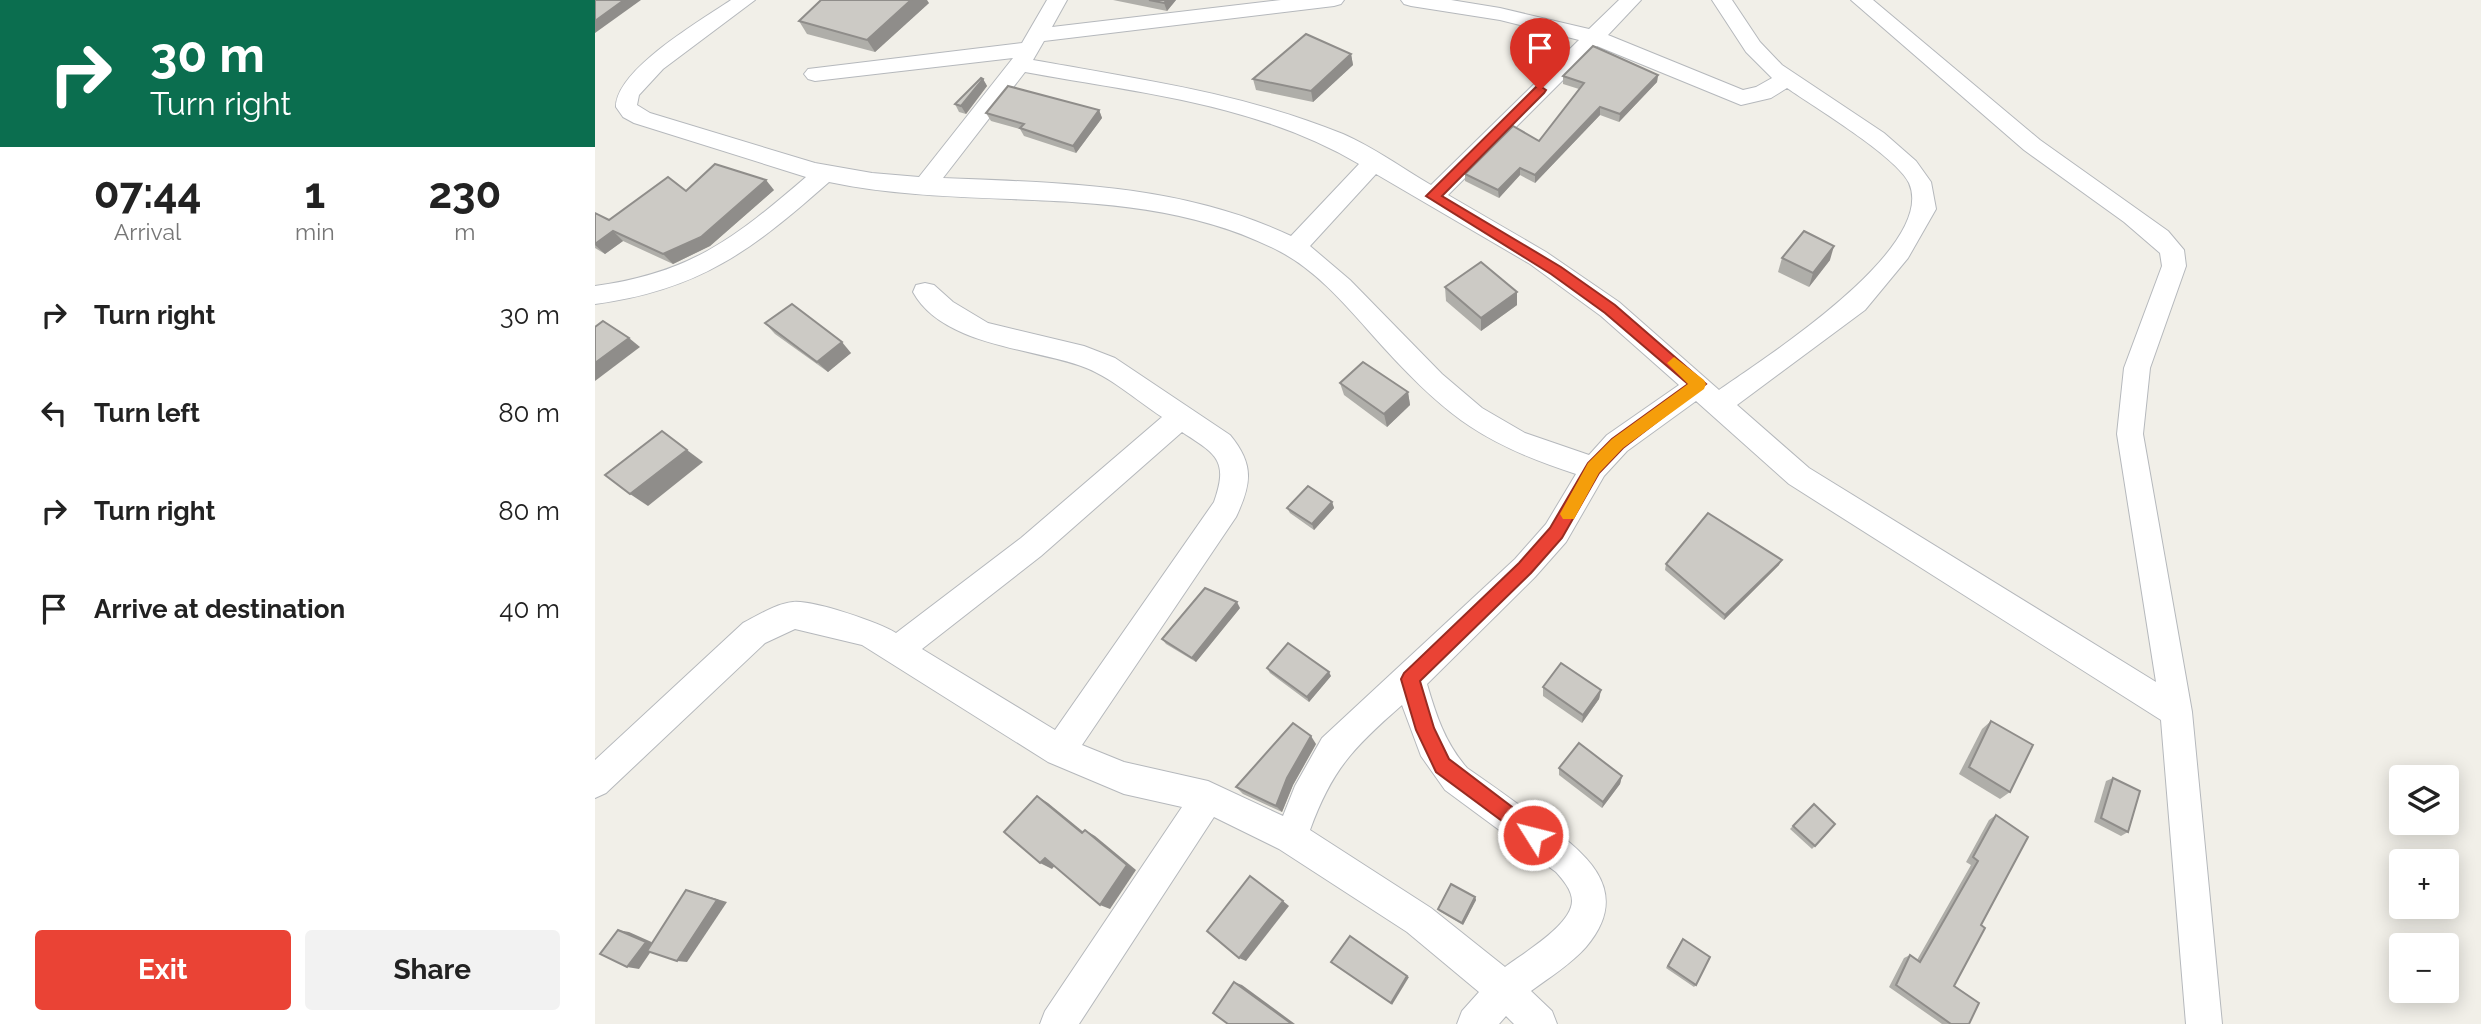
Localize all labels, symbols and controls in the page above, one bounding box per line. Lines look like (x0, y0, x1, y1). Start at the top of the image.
pin (1510, 18, 1570, 90)
text: 30 m (150, 26, 265, 83)
icon: right (35, 28, 126, 119)
icon: arrive (1521, 29, 1559, 67)
text: Turn right (150, 85, 291, 122)
text: 07:44 (94, 169, 201, 218)
text: 1 (305, 169, 325, 218)
text: 230 (428, 169, 501, 218)
text: Arrival (114, 218, 181, 245)
text: min (295, 218, 335, 245)
text: m (454, 218, 475, 245)
icon: right (35, 296, 73, 334)
text: Turn right (94, 300, 215, 330)
text: 30 m (500, 300, 560, 330)
icon: left (35, 394, 73, 432)
text: Turn left (94, 398, 200, 428)
text: 80 m (498, 398, 560, 428)
icon: right (35, 492, 73, 530)
text: Turn right (94, 496, 215, 526)
text: 80 m (498, 496, 560, 526)
icon: arrive (35, 590, 73, 628)
text: Arrive at destination (94, 594, 345, 624)
text: 40 m (499, 594, 560, 624)
map controls (2389, 765, 2459, 1003)
button: layers (2389, 765, 2459, 835)
position arrow (1496, 798, 1570, 872)
button: + (2389, 849, 2459, 919)
button: Exit (35, 930, 291, 1010)
button: Share (305, 930, 560, 1010)
button: − (2389, 933, 2459, 1003)

